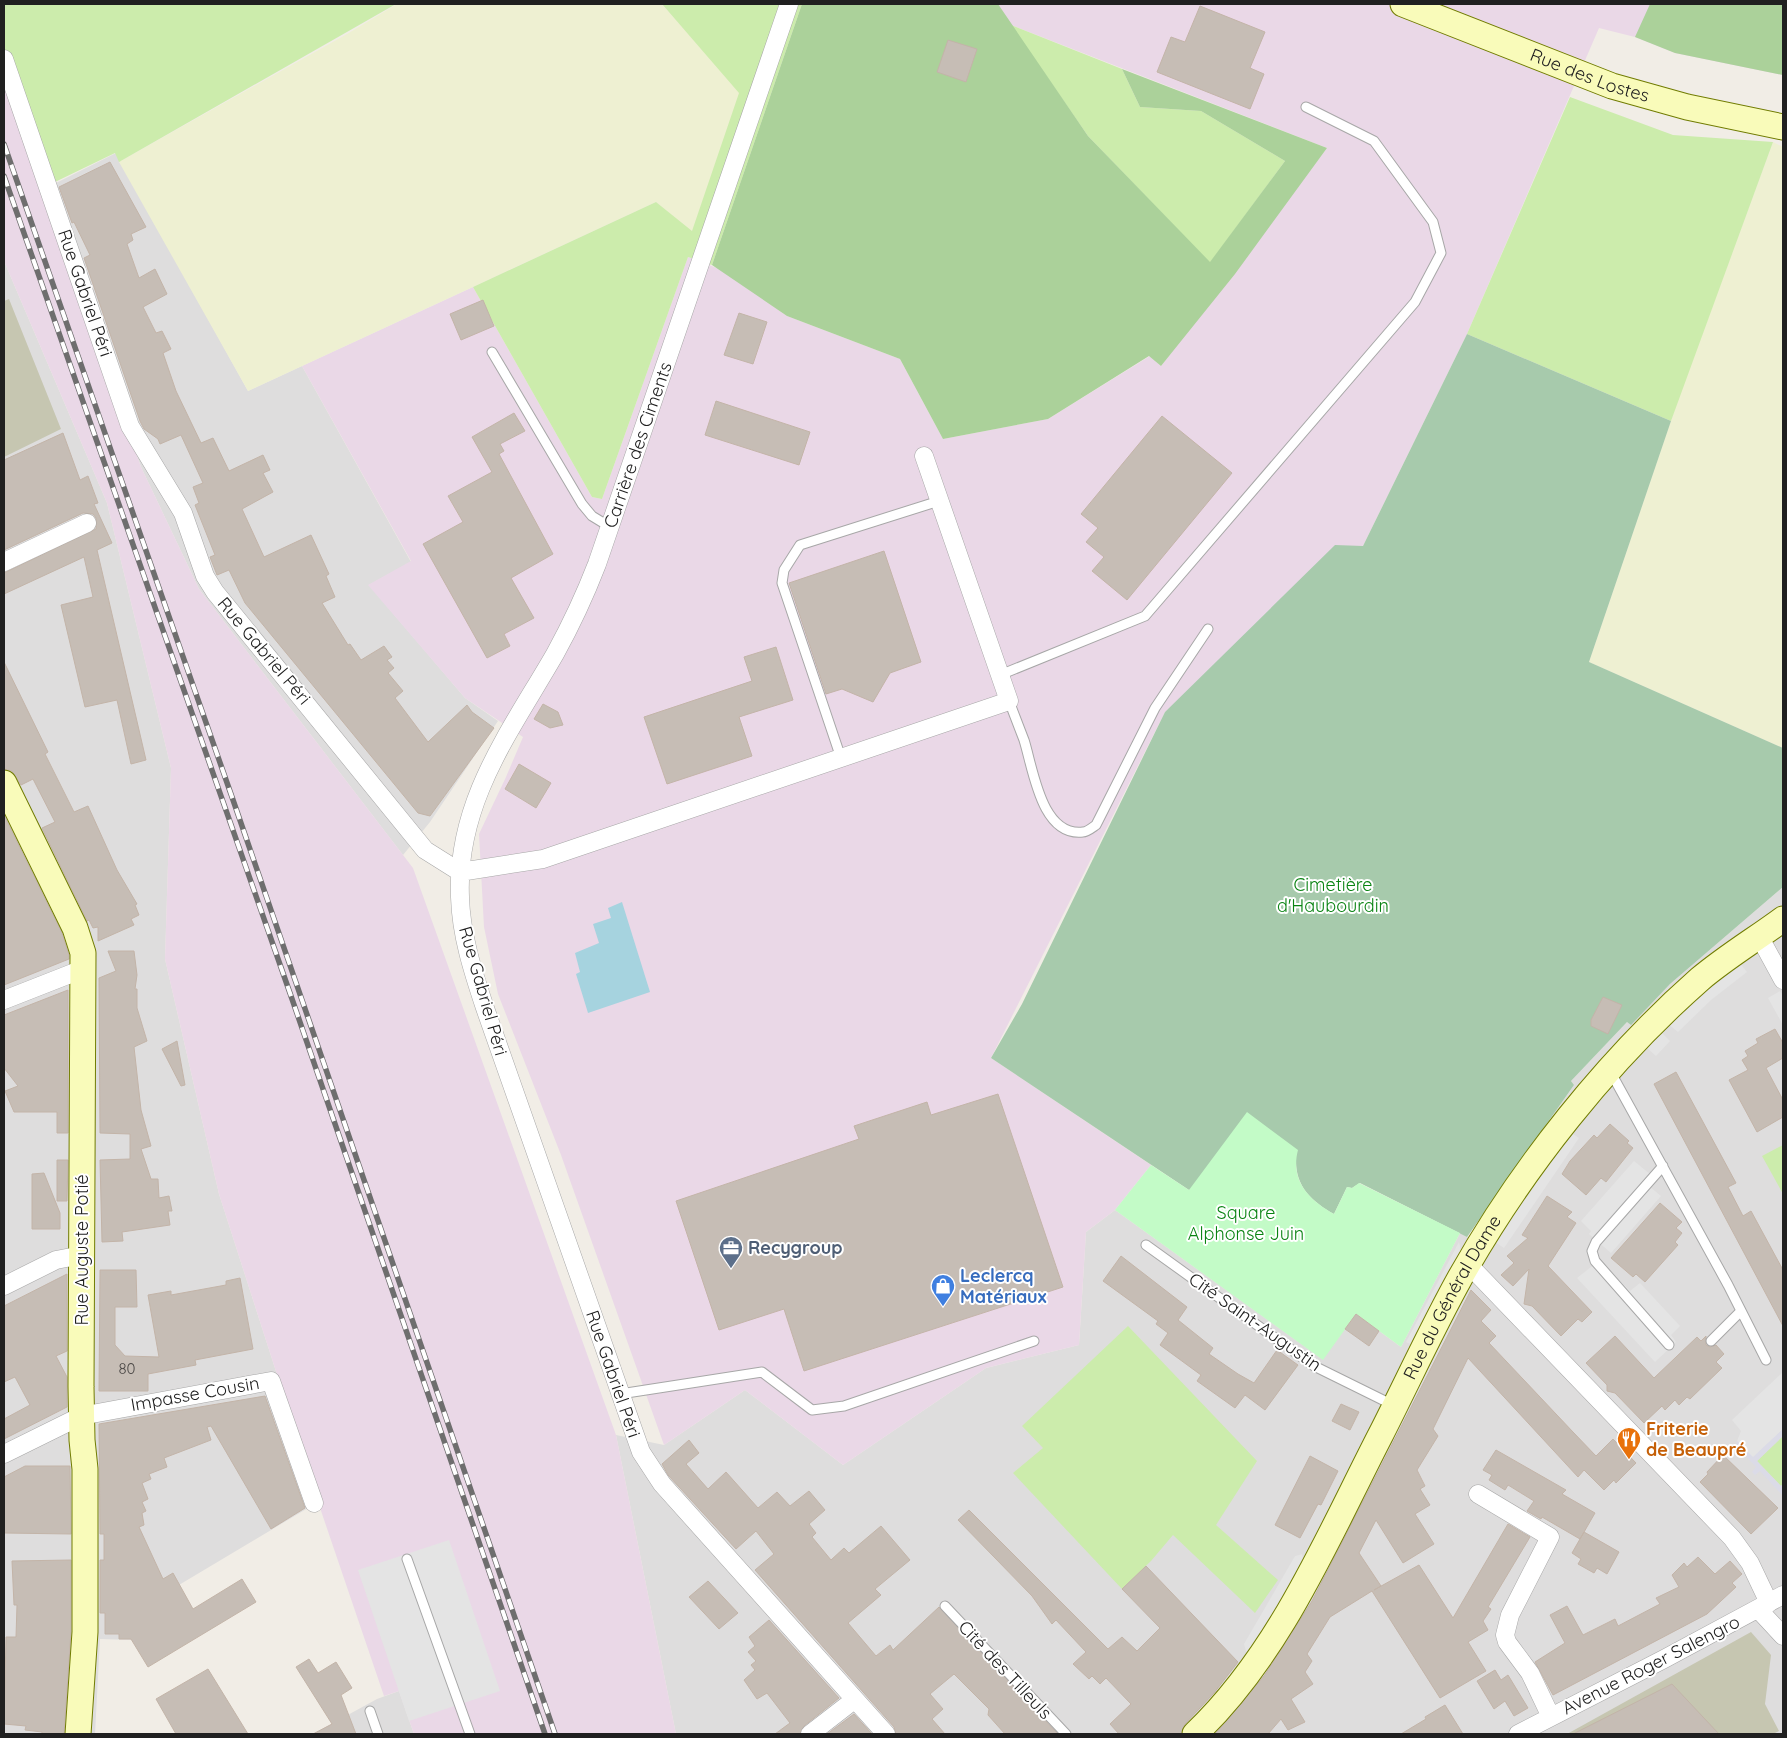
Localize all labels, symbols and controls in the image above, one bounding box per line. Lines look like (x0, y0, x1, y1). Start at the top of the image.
street label: Rue des Lostes (1527, 43, 1652, 107)
street label: Rue Gabriel Péri (53, 226, 118, 360)
street label: Carrière des Ciments (598, 359, 677, 531)
street label: Rue Gabriel Péri (213, 592, 316, 709)
park label: Cimetière d'Haubourdin (1277, 873, 1389, 917)
street label: Rue Gabriel Péri (454, 924, 513, 1058)
street label: Rue Auguste Potié (70, 1174, 93, 1326)
park label: Square Alphonse Juin (1188, 1201, 1304, 1245)
street label: Rue du Général Dame (1398, 1211, 1506, 1383)
office icon: Recygroup (718, 1235, 744, 1269)
place label: Recygroup (748, 1236, 843, 1259)
place label: Leclercq Matériaux (960, 1264, 1047, 1308)
street label: Cité Saint-Augustin (1184, 1267, 1326, 1376)
shop icon: Leclercq Matériaux (930, 1273, 956, 1307)
street label: Rue Gabriel Péri (581, 1307, 646, 1441)
house number: 80 (118, 1359, 136, 1378)
street label: Impasse Cousin (129, 1371, 261, 1416)
place label: Friterie de Beaupré (1646, 1417, 1746, 1461)
restaurant icon: Friterie de Beaupré (1616, 1426, 1642, 1460)
street label: Avenue Roger Salengro (1558, 1610, 1743, 1719)
street label: Cité des Tilleuls (954, 1615, 1057, 1724)

